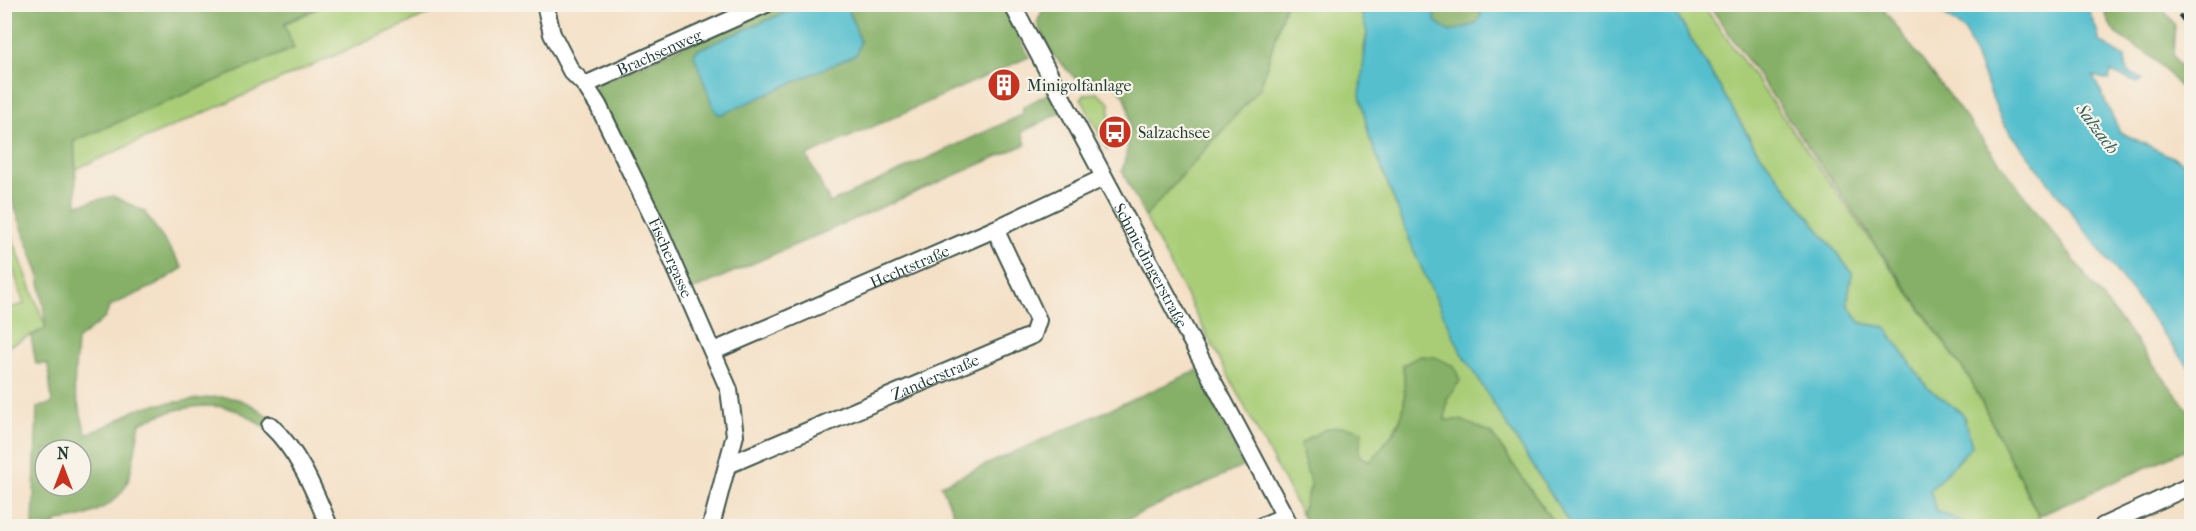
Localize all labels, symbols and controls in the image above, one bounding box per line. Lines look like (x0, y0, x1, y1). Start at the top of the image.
street label: Brachsenweg (613, 24, 705, 79)
building icon: Minigolfanlage (986, 67, 1022, 103)
place label: Minigolfanlage (1027, 76, 1132, 95)
water label: Salzach (2071, 99, 2123, 159)
bus stop icon: Salzachsee (1097, 114, 1133, 150)
place label: Salzachsee (1138, 123, 1210, 142)
street label: Schmiedingerstraße (1110, 200, 1192, 331)
street label: Fischergasse (645, 214, 697, 300)
street label: Hechtstraße (867, 241, 952, 292)
street label: Zanderstraße (888, 350, 982, 404)
north arrow (33, 438, 93, 498)
text: N (57, 444, 70, 463)

